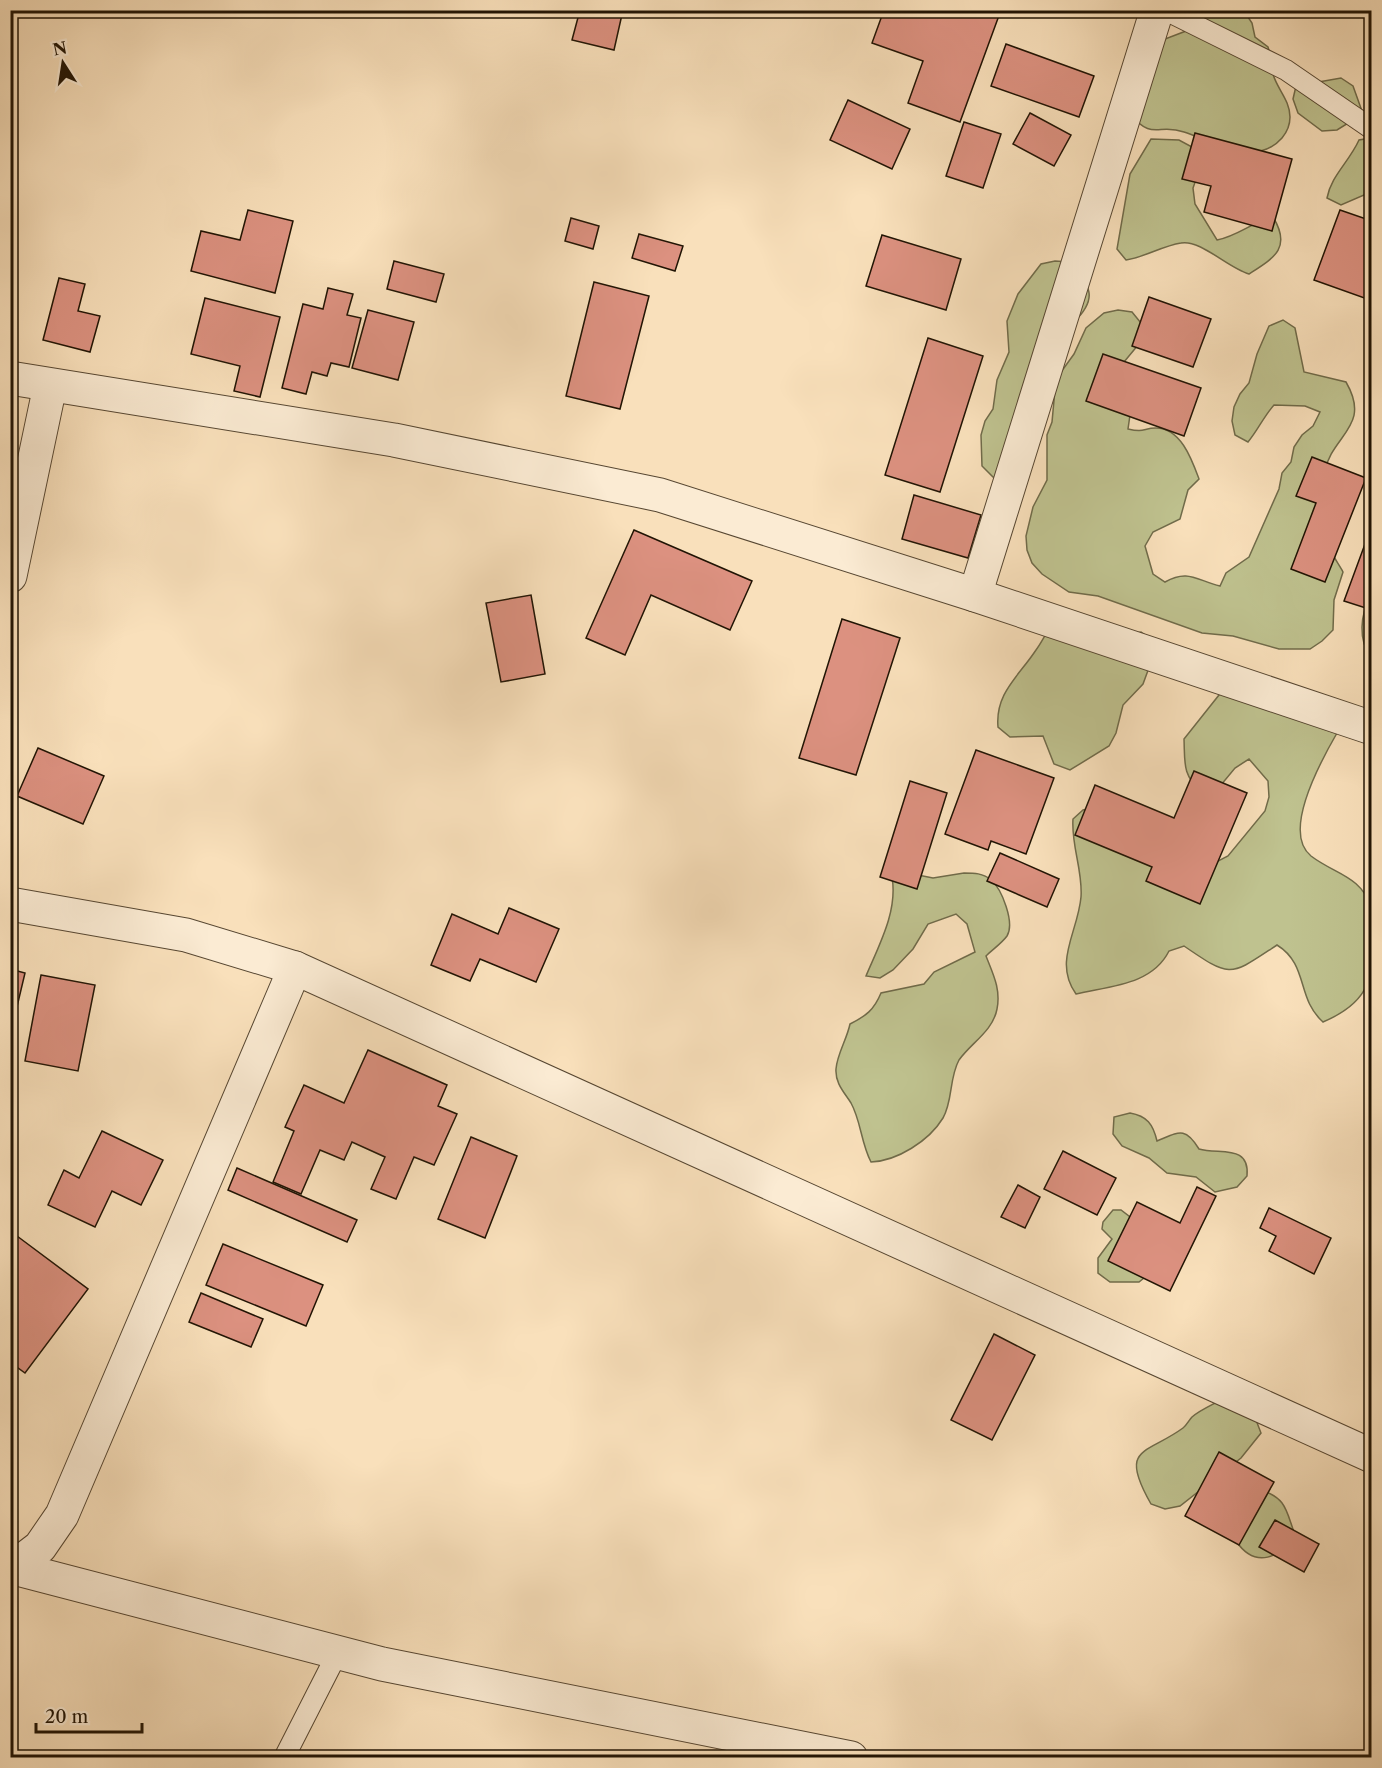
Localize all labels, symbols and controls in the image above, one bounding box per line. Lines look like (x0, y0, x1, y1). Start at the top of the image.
north arrow (33, 33, 93, 93)
text: N (51, 37, 69, 60)
scale bar (36, 1696, 142, 1734)
text: 20 m (45, 1706, 89, 1728)

